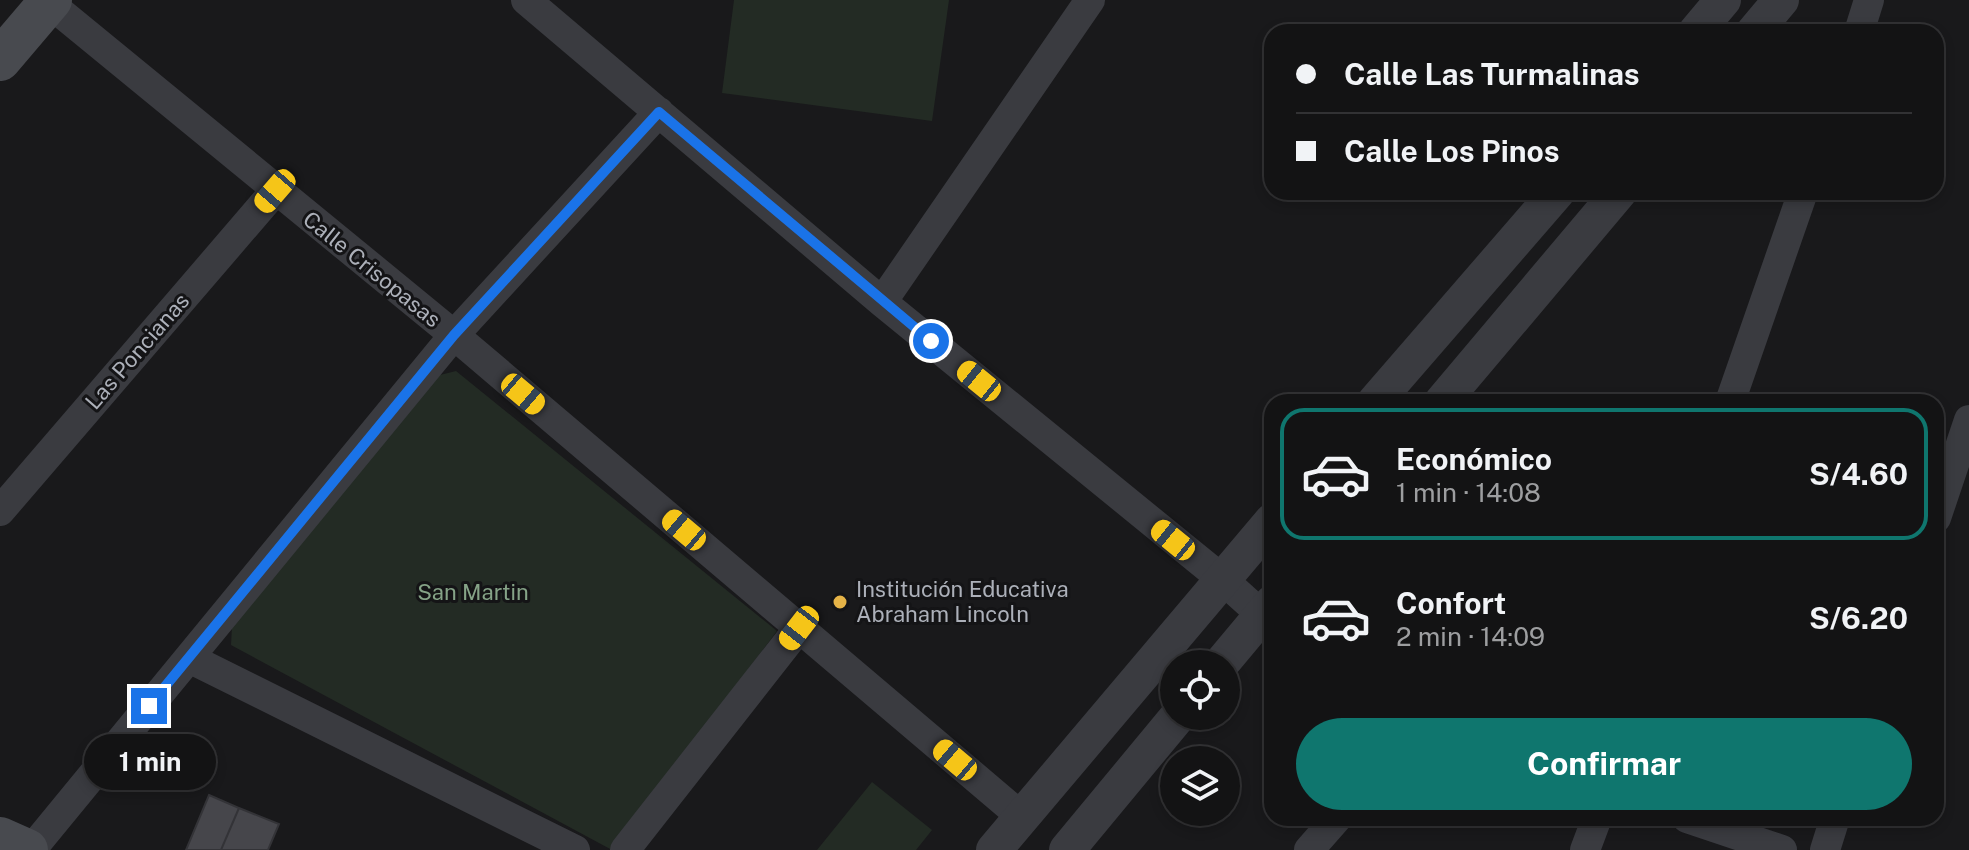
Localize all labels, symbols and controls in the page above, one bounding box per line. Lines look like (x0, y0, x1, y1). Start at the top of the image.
text: Calle Las Turmalinas (1344, 56, 1640, 92)
text: Calle Los Pinos (1344, 133, 1560, 169)
car (250, 165, 300, 217)
street label: Calle Crisopasas (298, 206, 446, 332)
street label: Las Poncianas (80, 288, 194, 414)
route start (913, 323, 949, 359)
car (953, 357, 1005, 405)
car (497, 369, 549, 419)
icon: car (1300, 438, 1372, 510)
text: Económico (1396, 441, 1552, 477)
text: S/4.60 (1809, 456, 1908, 492)
text: 1 min · 14:08 (1396, 477, 1541, 508)
car (658, 505, 710, 555)
car (1147, 516, 1199, 564)
place label: Institución Educativa Abraham Lincoln (856, 576, 1069, 627)
park label: San Martin (417, 579, 529, 605)
icon: car (1300, 582, 1372, 654)
text: Confort (1396, 585, 1506, 621)
marker: Institución Educativa Abraham Lincoln (831, 593, 849, 611)
text: S/6.20 (1809, 600, 1908, 636)
car (775, 602, 823, 654)
text: 2 min · 14:09 (1396, 621, 1545, 652)
map controls (1160, 650, 1240, 826)
button: locate (1160, 650, 1240, 730)
route end (131, 688, 167, 724)
button: Confirmar (1296, 718, 1912, 810)
callout: 1 min (83, 734, 215, 790)
car (929, 735, 981, 785)
text: 1 min (119, 746, 181, 777)
button: layers (1160, 746, 1240, 826)

